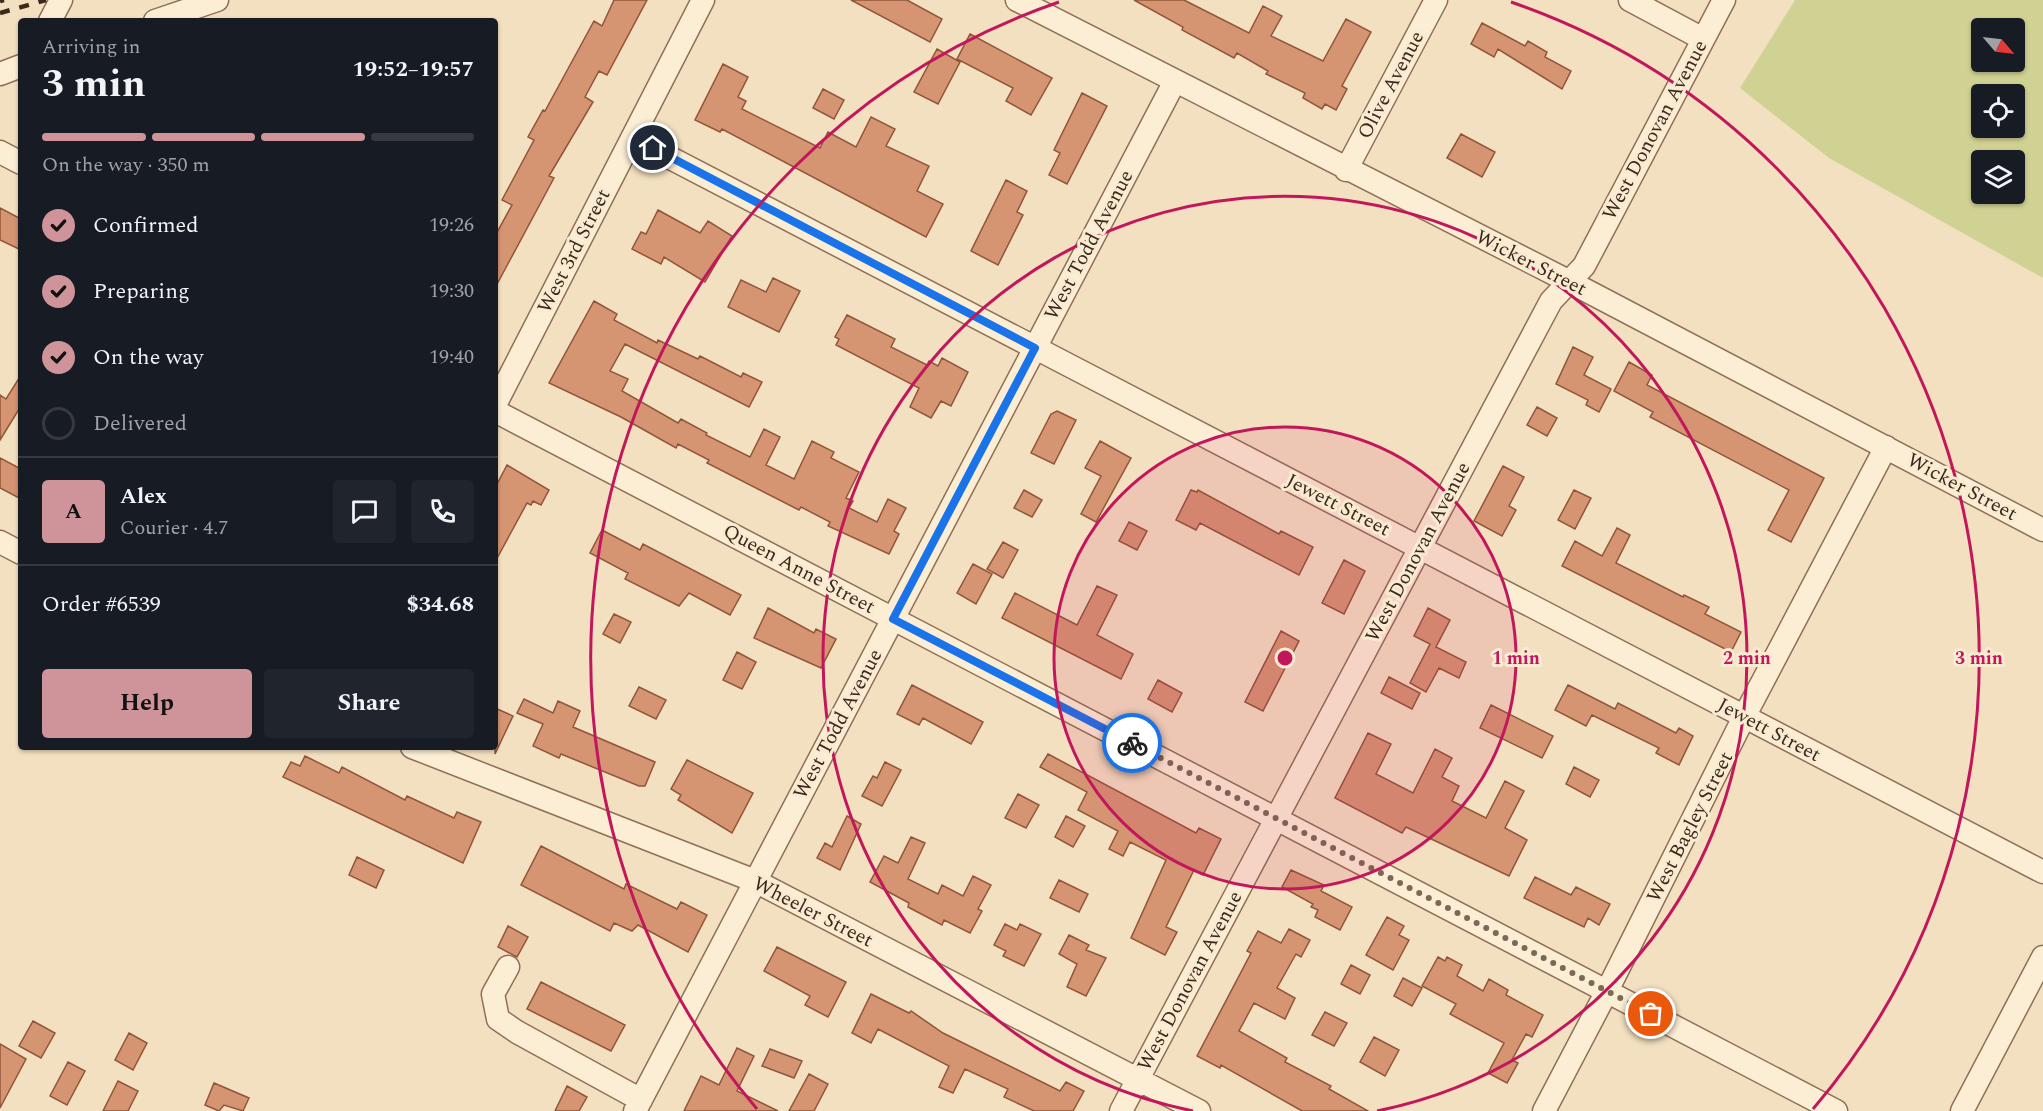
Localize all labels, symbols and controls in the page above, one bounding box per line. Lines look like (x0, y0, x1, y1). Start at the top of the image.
north arrow (1971, 18, 2025, 72)
map controls (1971, 18, 2025, 204)
street label: Olive Avenue (1350, 26, 1432, 144)
text: Arriving in (42, 32, 140, 62)
street label: West Donovan Avenue (1595, 35, 1715, 225)
text: 19:52–19:57 (352, 53, 474, 86)
text: 3 min (42, 55, 146, 114)
button: locate (1971, 84, 2025, 138)
pin (627, 122, 678, 173)
icon: home (636, 131, 669, 164)
text: On the way · 350 m (42, 150, 210, 180)
button: layers (1971, 150, 2025, 204)
street label: West Todd Avenue (1037, 165, 1141, 325)
street label: West 3rd Street (530, 184, 618, 318)
icon: check (42, 209, 75, 242)
text: Confirmed (93, 209, 199, 242)
text: 19:26 (429, 210, 474, 240)
street label: Wicker Street (1470, 222, 1592, 304)
icon: check (42, 275, 75, 308)
text: Preparing (93, 275, 190, 308)
text: 19:30 (429, 276, 474, 306)
icon: check (42, 341, 75, 374)
text: On the way (93, 341, 204, 374)
text: 19:40 (429, 342, 474, 372)
text: Delivered (93, 407, 187, 440)
street label: Wicker Street (1901, 445, 2023, 529)
street label: West Donovan Avenue (1358, 457, 1478, 647)
street label: Jewett Street (1281, 466, 1395, 544)
text: Alex (120, 480, 167, 513)
button: chat (333, 480, 396, 543)
button: phone (411, 480, 474, 543)
text: A (65, 495, 82, 528)
text: Courier · 4.7 (120, 513, 228, 543)
street label: Queen Anne Street (717, 516, 881, 622)
text: Order #6539 (42, 588, 161, 621)
text: $34.68 (406, 588, 474, 621)
street label: West Todd Avenue (786, 644, 890, 804)
text: 1 min (1492, 645, 1540, 672)
text: 2 min (1723, 645, 1771, 672)
text: 3 min (1955, 645, 2003, 672)
centre of rings (1275, 648, 1295, 668)
button: Help (42, 669, 252, 738)
button: Share (264, 669, 474, 738)
street label: Jewett Street (1712, 690, 1826, 770)
courier (1102, 713, 1162, 773)
icon: bike (1116, 727, 1149, 760)
street label: West Bagley Street (1639, 746, 1741, 908)
street label: Wheeler Street (748, 869, 878, 955)
street label: West Donovan Avenue (1130, 886, 1250, 1076)
pin (1625, 988, 1676, 1039)
icon: bag (1634, 997, 1667, 1030)

